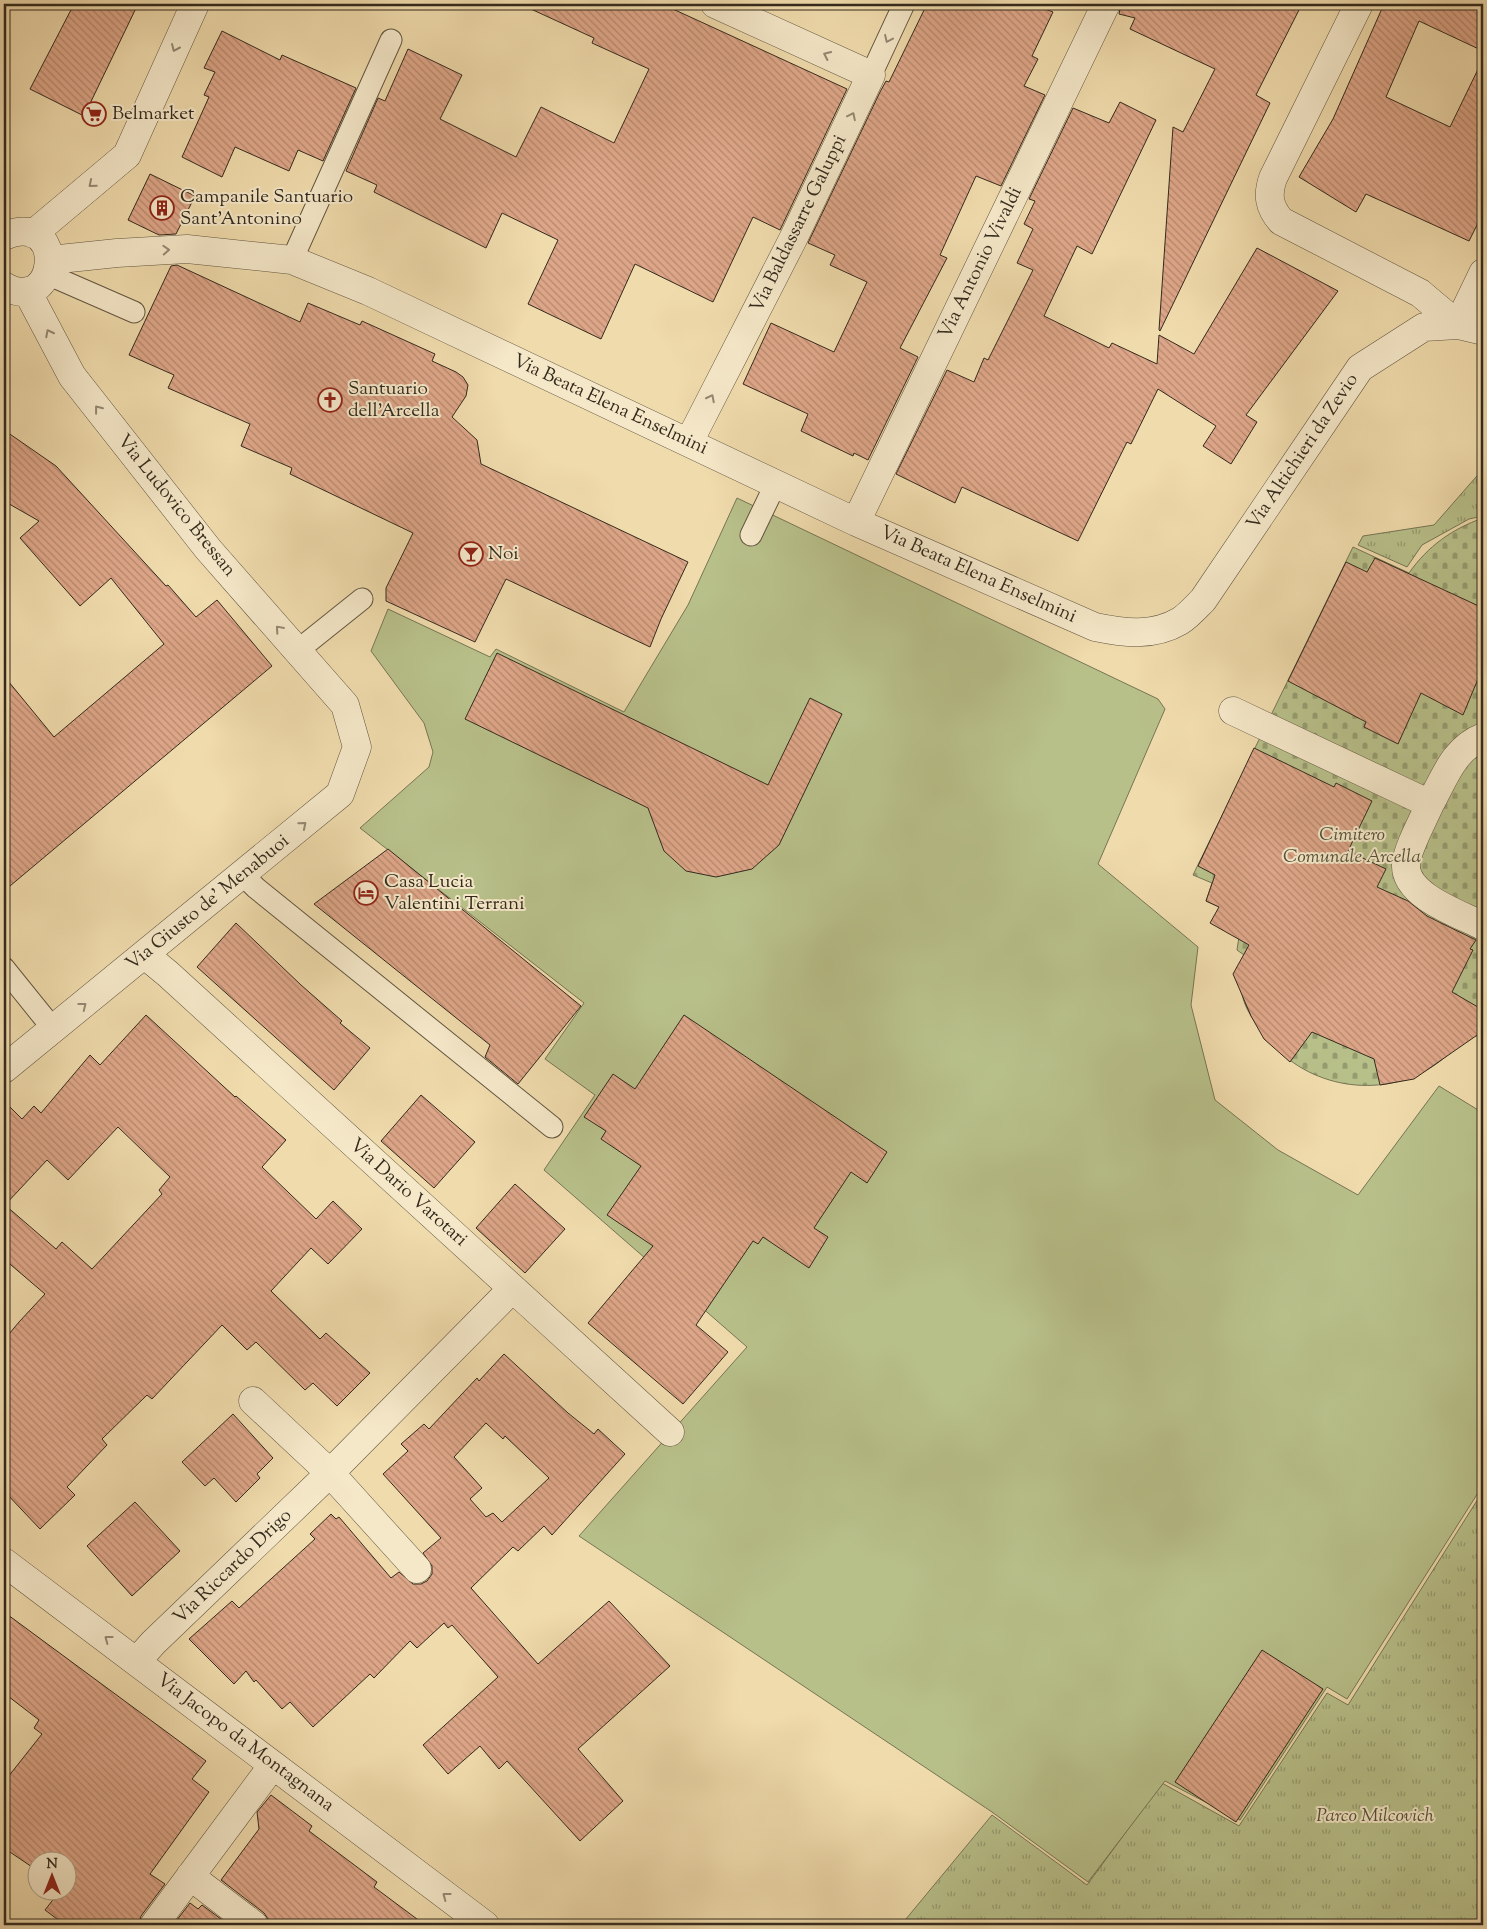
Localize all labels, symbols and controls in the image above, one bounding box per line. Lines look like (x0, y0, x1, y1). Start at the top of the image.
one-way arrow (884, 34, 894, 43)
one-way arrow (170, 43, 181, 52)
one-way arrow (823, 51, 832, 61)
supermarket icon: Belmarket (81, 101, 107, 127)
place label: Belmarket (112, 101, 195, 128)
one-way arrow (845, 112, 856, 121)
street label: Via Baldassarre Galuppi (744, 130, 854, 318)
one-way arrow (89, 179, 98, 187)
street label: Via Antonio Vivaldi (932, 182, 1030, 344)
place label: Campanile Santuario Sant'Antonino (180, 184, 353, 233)
building icon: Campanile Santuario Sant'Antonino (149, 195, 175, 221)
one-way arrow (162, 245, 170, 256)
one-way arrow (45, 330, 55, 339)
street label: Via Beata Elena Enselmini (508, 348, 712, 462)
street label: Via Altichieri da Zevio (1240, 368, 1366, 536)
place label: Santuario dell'Arcella (348, 376, 440, 425)
church icon: Santuario dell'Arcella (317, 387, 343, 413)
one-way arrow (705, 395, 715, 404)
one-way arrow (95, 406, 103, 415)
street label: Via Ludovico Bressan (110, 429, 242, 583)
street label: Via Beata Elena Enselmini (875, 519, 1081, 631)
bar icon: Noi (458, 541, 484, 567)
place label: Noi (488, 541, 519, 568)
one-way arrow (275, 626, 284, 635)
park label: Cimitero Comunale Arcella (1283, 822, 1421, 871)
one-way arrow (297, 823, 306, 831)
street label: Via Giusto de' Menabuoi (120, 828, 296, 978)
place label: Casa Lucia Valentini Terrani (384, 869, 525, 918)
hotel icon: Casa Lucia Valentini Terrani (353, 880, 379, 906)
one-way arrow (77, 1003, 87, 1012)
street label: Via Dario Varotari (343, 1133, 473, 1253)
street label: Via Riccardo Drigo (167, 1503, 299, 1631)
one-way arrow (104, 1636, 114, 1645)
street label: Via Jacopo da Montagnana (150, 1667, 340, 1819)
park label: Parco Milcovich (1316, 1803, 1435, 1830)
north arrow (28, 1852, 78, 1902)
text: N (46, 1855, 58, 1875)
one-way arrow (443, 1893, 452, 1901)

